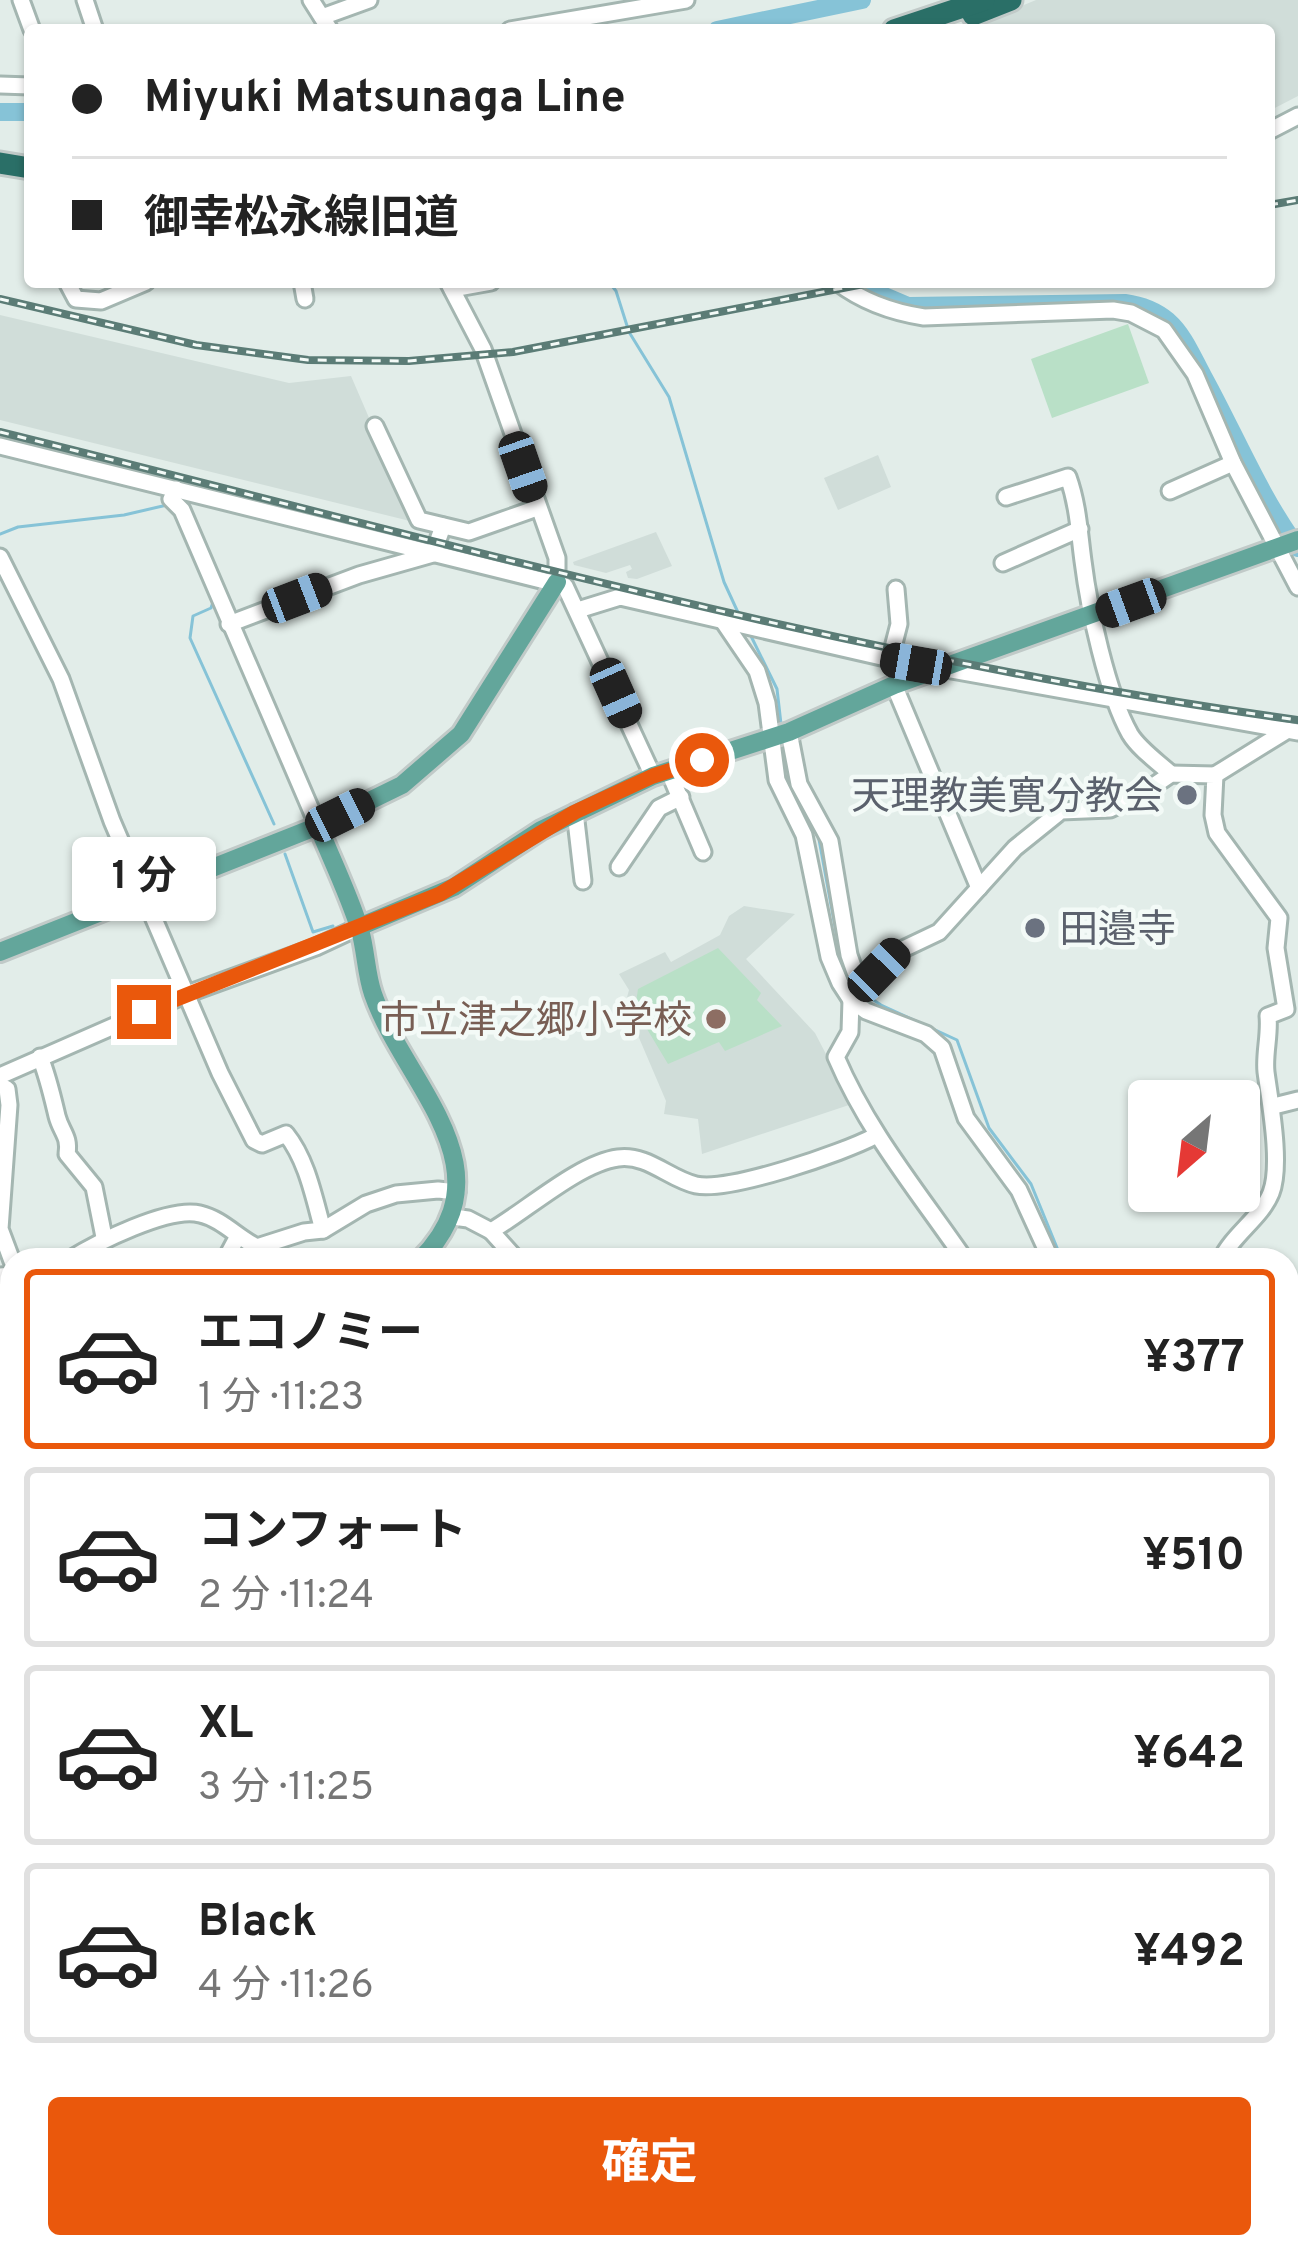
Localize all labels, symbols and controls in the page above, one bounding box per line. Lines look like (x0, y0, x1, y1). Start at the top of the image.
text: Miyuki Matsunaga Line (144, 71, 626, 128)
text: 御幸松永線旧道 (144, 192, 459, 249)
car (494, 427, 552, 507)
car (257, 568, 337, 628)
car (1091, 574, 1171, 632)
car (877, 640, 955, 688)
car (585, 653, 647, 733)
route start (675, 733, 729, 787)
place label: 天理教美寛分教会 (851, 775, 1163, 824)
marker: 天理教美寛分教会 (1174, 782, 1200, 808)
car (300, 783, 380, 847)
callout: 1 分 (72, 838, 216, 922)
text: 1 分 (112, 854, 176, 903)
place label: 田邉寺 (1059, 908, 1176, 957)
marker: 田邉寺 (1022, 915, 1048, 941)
car (841, 932, 917, 1008)
route end (117, 985, 171, 1039)
place label: 市立津之郷小学校 (380, 999, 692, 1048)
marker: 市立津之郷小学校 (703, 1006, 729, 1032)
north arrow (1128, 1080, 1260, 1212)
map controls (1128, 1080, 1260, 1212)
icon: car (54, 1305, 162, 1413)
text: エコノミー (198, 1307, 423, 1364)
text: ¥377 (1143, 1331, 1245, 1388)
text: 1 分 · 11:23 (198, 1375, 364, 1424)
icon: car (54, 1503, 162, 1611)
text: コンフォート (198, 1505, 467, 1562)
text: ¥510 (1143, 1529, 1245, 1586)
text: 2 分 · 11:24 (198, 1573, 374, 1622)
text: XL (198, 1697, 253, 1754)
icon: car (54, 1701, 162, 1809)
text: ¥642 (1134, 1727, 1245, 1784)
text: 3 分 · 11:25 (198, 1765, 374, 1814)
text: Black (198, 1895, 317, 1952)
icon: car (54, 1899, 162, 2007)
text: ¥492 (1134, 1925, 1245, 1982)
text: 4 分 · 11:26 (198, 1963, 374, 2012)
button: 確定 (48, 2097, 1251, 2235)

